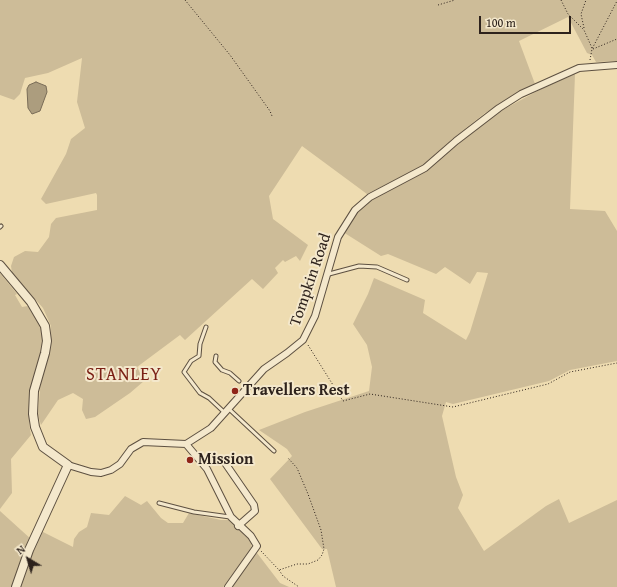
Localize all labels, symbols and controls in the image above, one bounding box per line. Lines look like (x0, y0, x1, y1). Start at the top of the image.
scale bar (481, 8, 573, 34)
text: 100 m (486, 14, 516, 31)
street label: Tompkin Road (286, 231, 336, 329)
district label: STANLEY (86, 364, 162, 386)
place label: Travellers Rest (243, 381, 350, 401)
marker: Travellers Rest (230, 386, 240, 396)
place label: Mission (198, 450, 253, 470)
marker: Mission (185, 455, 195, 465)
north arrow (8, 539, 48, 579)
text: N (13, 541, 28, 558)

